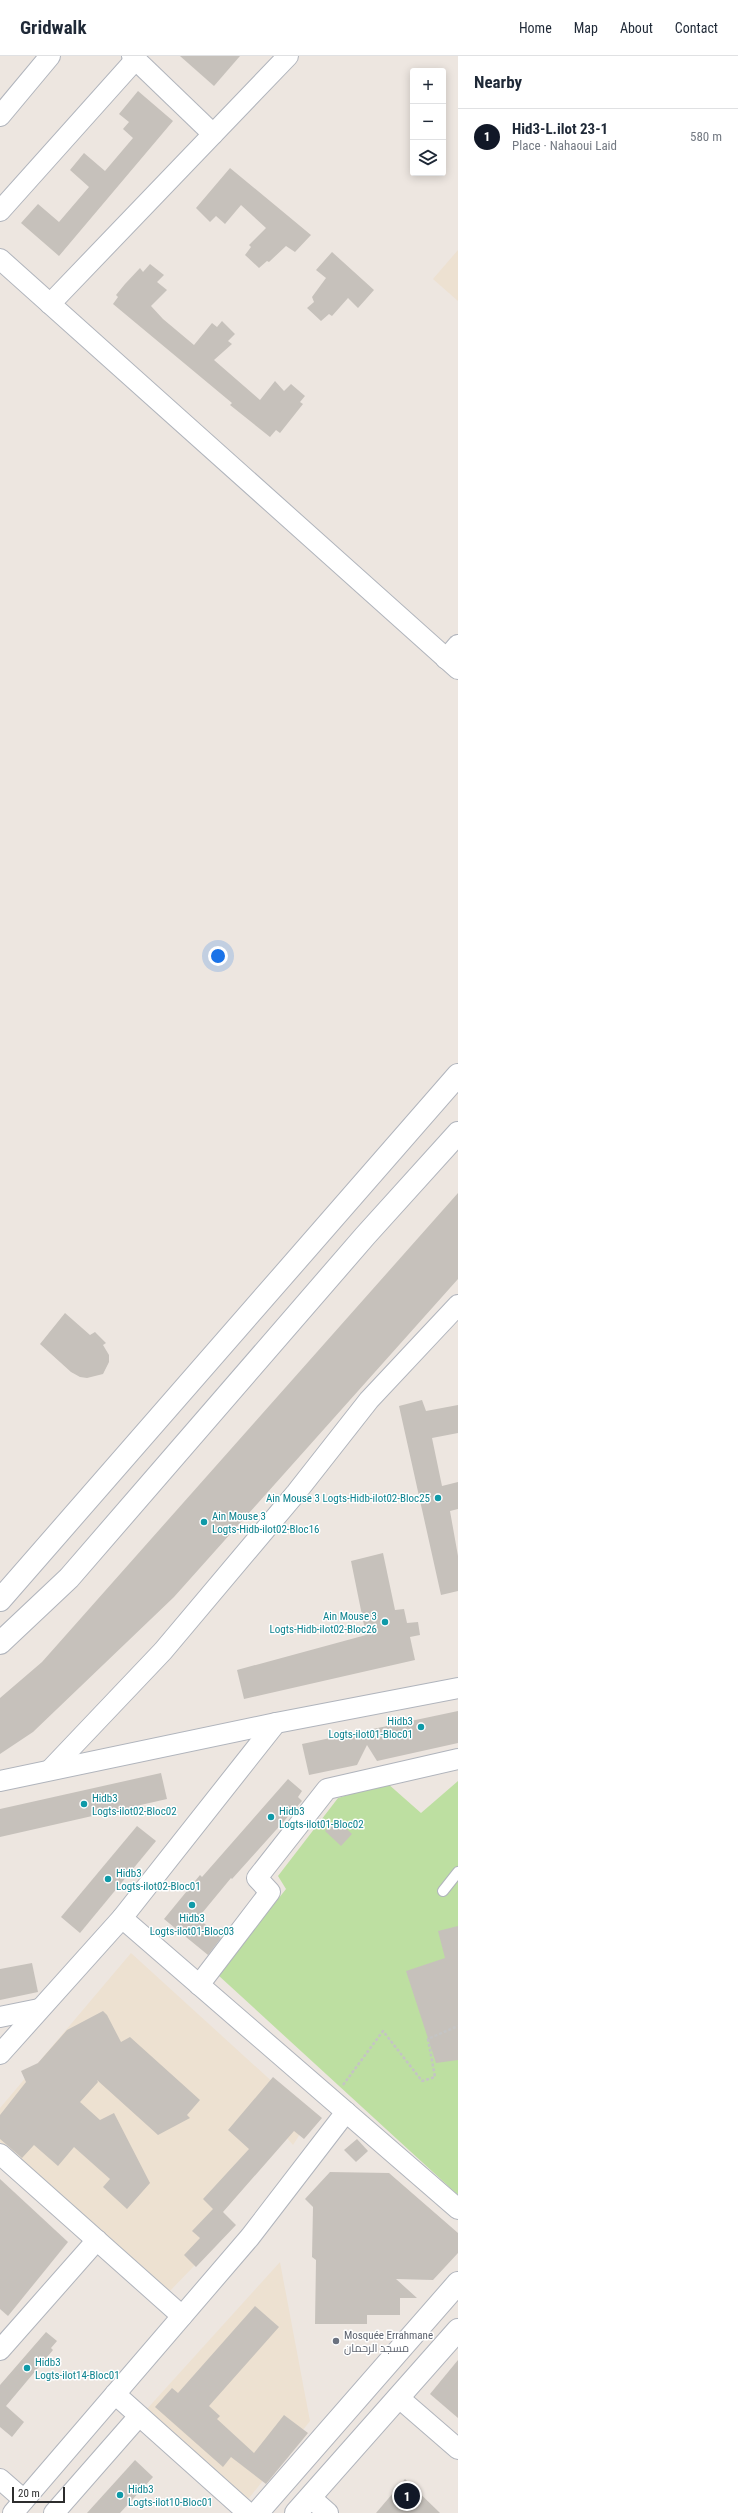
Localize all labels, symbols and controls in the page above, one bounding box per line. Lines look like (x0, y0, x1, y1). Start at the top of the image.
text: Gridwalk (20, 16, 86, 39)
text: Home (519, 20, 552, 36)
text: Map (574, 20, 598, 36)
text: About (620, 20, 653, 36)
text: Contact (675, 20, 718, 36)
map controls (410, 68, 446, 176)
button: + (410, 68, 446, 104)
text: Nearby (474, 72, 522, 92)
button: − (410, 104, 446, 140)
text: Hid3-L.ilot 23-1 (512, 120, 608, 138)
text: 1 (484, 129, 490, 144)
text: 580 m (690, 129, 722, 144)
text: Place · Nahaoui Laid (512, 138, 617, 153)
button: layers (410, 140, 446, 176)
your location (208, 946, 228, 966)
place label: Ain Mouse 3 Logts-Hidb-ilot02-Bloc25 (266, 1492, 430, 1505)
marker: Ain Mouse 3 Logts-Hidb-ilot02-Bloc25 (433, 1493, 443, 1503)
place label: Ain Mouse 3 Logts-Hidb-ilot02-Bloc16 (212, 1510, 320, 1536)
marker: Ain Mouse 3 Logts-Hidb-ilot02-Bloc16 (199, 1517, 209, 1527)
place label: Ain Mouse 3 Logts-Hidb-ilot02-Bloc26 (269, 1610, 377, 1636)
marker: Ain Mouse 3 Logts-Hidb-ilot02-Bloc26 (380, 1617, 390, 1627)
place label: Hidb3 Logts-ilot01-Bloc01 (328, 1715, 413, 1741)
marker: Hidb3 Logts-ilot01-Bloc01 (416, 1722, 426, 1732)
place label: Hidb3 Logts-ilot02-Bloc02 (92, 1792, 177, 1818)
marker: Hidb3 Logts-ilot02-Bloc02 (79, 1799, 89, 1809)
place label: Hidb3 Logts-ilot01-Bloc02 (279, 1805, 364, 1831)
marker: Hidb3 Logts-ilot01-Bloc02 (266, 1812, 276, 1822)
place label: Hidb3 Logts-ilot02-Bloc01 (116, 1867, 201, 1893)
marker: Hidb3 Logts-ilot02-Bloc01 (103, 1874, 113, 1884)
marker: Hidb3 Logts-ilot01-Bloc03 (187, 1900, 197, 1910)
place label: Hidb3 Logts-ilot01-Bloc03 (150, 1912, 234, 1938)
place label: Mosquée Errahmane مسجد الرحمان (344, 2329, 433, 2355)
marker: Mosquée Errahmane مسجد الرحمان (331, 2336, 341, 2346)
place label: Hidb3 Logts-ilot14-Bloc01 (35, 2356, 120, 2382)
marker: Hidb3 Logts-ilot14-Bloc01 (22, 2363, 32, 2373)
pin: 1 (394, 2481, 420, 2511)
place label: Hidb3 Logts-ilot10-Bloc01 (128, 2483, 213, 2509)
scale bar (12, 2485, 65, 2504)
text: 20 m (18, 2487, 40, 2500)
marker: Hidb3 Logts-ilot10-Bloc01 (115, 2490, 125, 2500)

